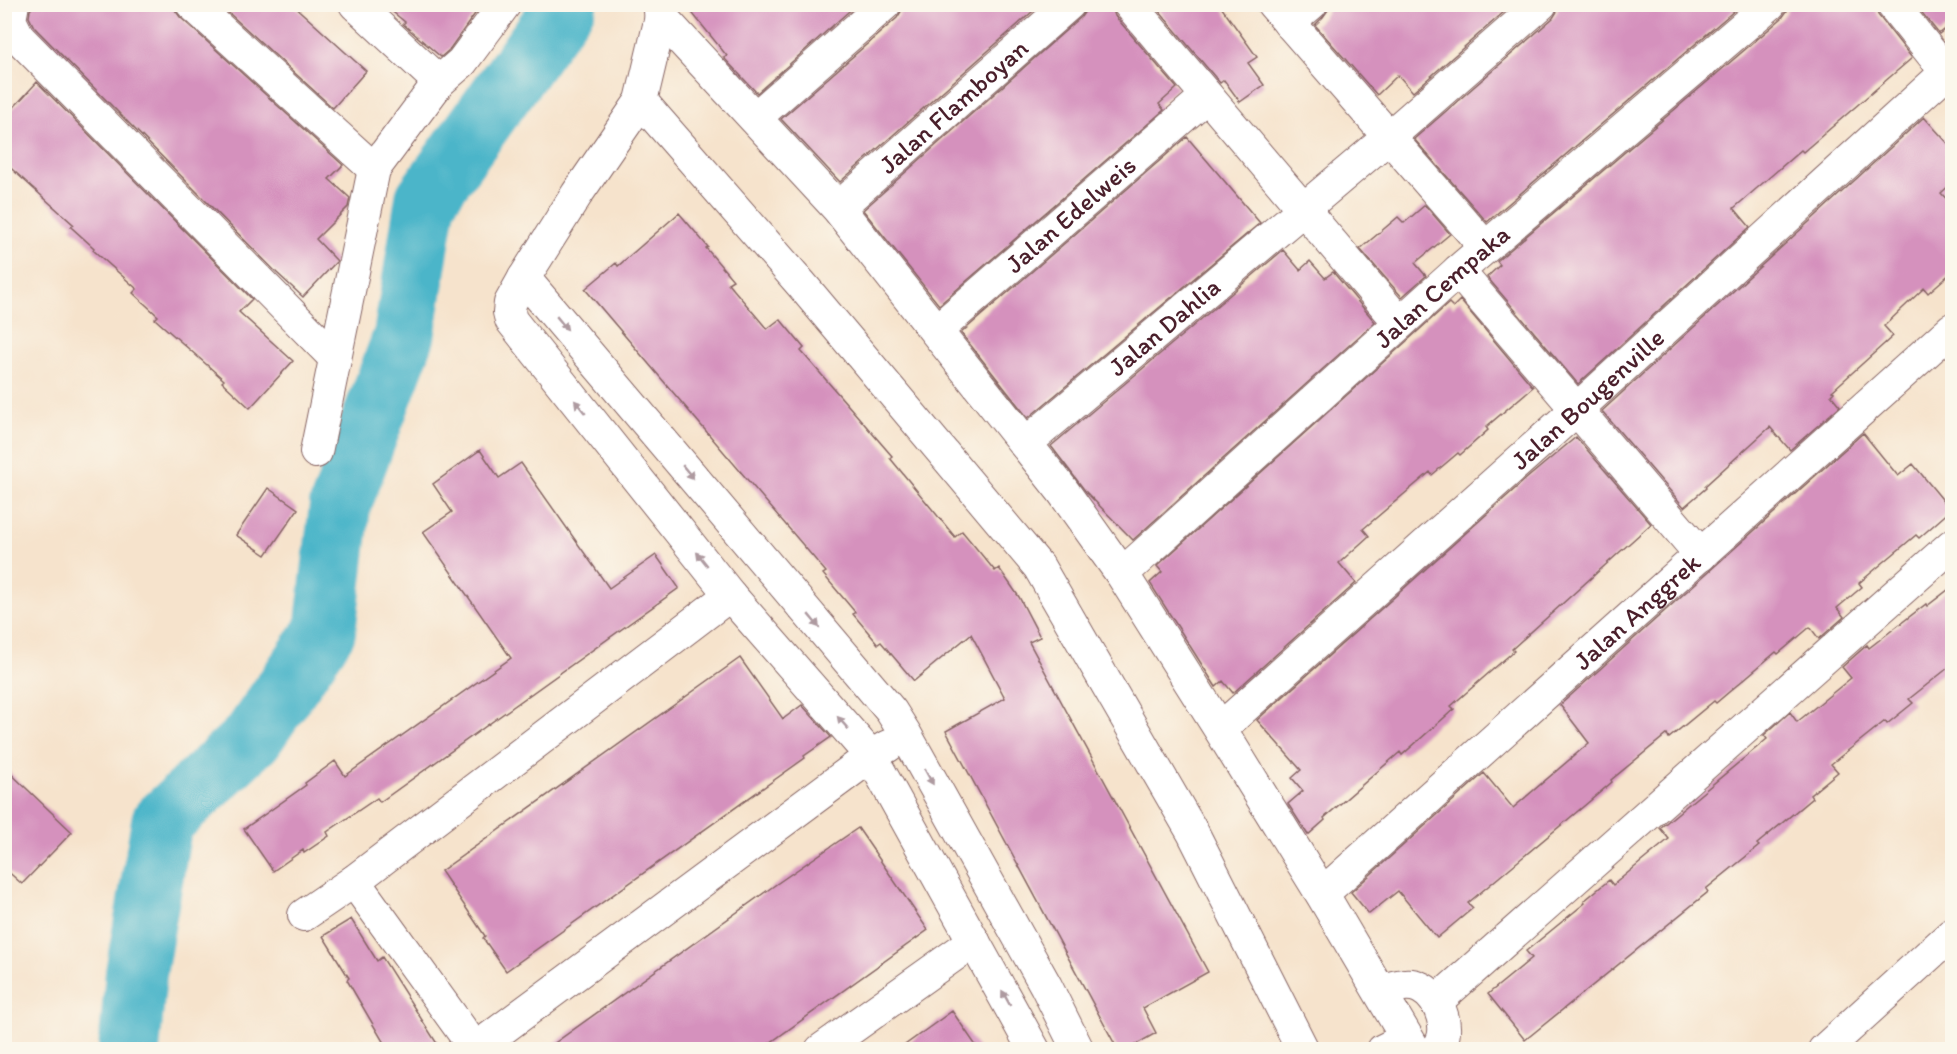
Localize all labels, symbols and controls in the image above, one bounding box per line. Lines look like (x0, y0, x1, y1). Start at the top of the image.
street label: Jalan Flamboyan (872, 32, 1035, 180)
street label: Jalan Edelweis (999, 149, 1142, 280)
street label: Jalan Cempaka (1367, 218, 1516, 355)
street label: Jalan Dahlia (1102, 270, 1227, 383)
one-way arrow (555, 315, 568, 330)
street label: Jalan Bougenville (1504, 321, 1671, 477)
one-way arrow (574, 399, 587, 415)
one-way arrow (681, 464, 694, 479)
street label: Jalan Anggrek (1567, 546, 1707, 677)
one-way arrow (696, 552, 709, 567)
one-way arrow (807, 613, 820, 628)
one-way arrow (837, 716, 850, 731)
one-way arrow (924, 769, 934, 786)
one-way arrow (1001, 990, 1011, 1007)

